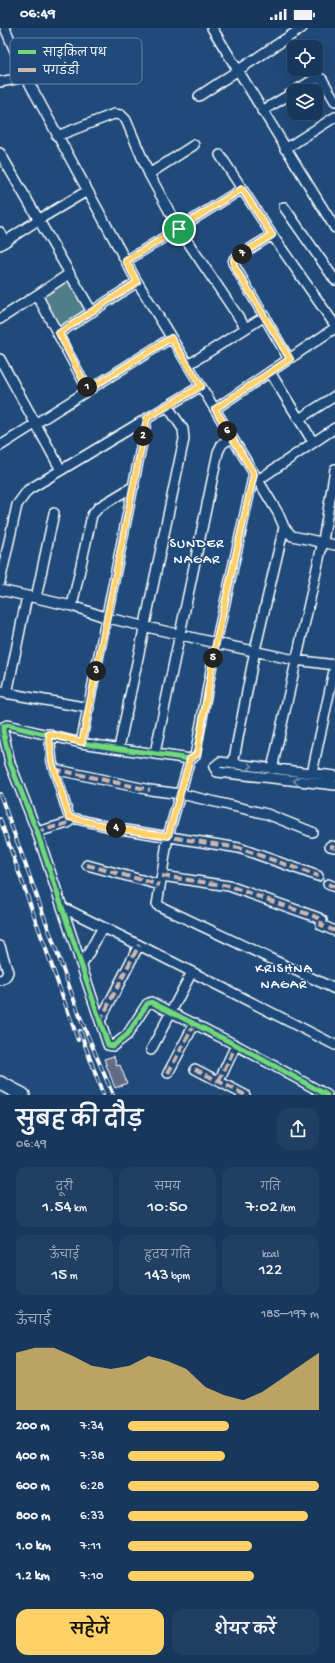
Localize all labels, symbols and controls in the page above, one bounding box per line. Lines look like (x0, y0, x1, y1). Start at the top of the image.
text: 06:49 (20, 5, 55, 23)
legend (10, 38, 142, 84)
map controls (287, 40, 323, 120)
button: locate (287, 40, 323, 76)
text: साइकिल पथ (42, 43, 108, 60)
text: पगडंडी (42, 61, 80, 78)
button: layers (287, 84, 323, 120)
pin (162, 212, 196, 246)
icon: arrive (168, 218, 190, 240)
pin: 7 (232, 244, 252, 264)
text: 7 (239, 248, 245, 260)
pin: 1 (77, 377, 97, 397)
text: 1 (85, 381, 89, 393)
pin: 6 (217, 421, 237, 441)
text: 6 (224, 425, 230, 437)
pin: 2 (133, 426, 153, 446)
text: 2 (140, 430, 146, 442)
district label: SUNDER NAGAR (170, 536, 224, 569)
pin: 5 (203, 648, 223, 668)
text: 5 (210, 652, 216, 664)
pin: 3 (86, 661, 106, 681)
text: 3 (93, 665, 99, 677)
one-way arrow (247, 761, 253, 770)
one-way arrow (293, 777, 299, 786)
pin: 4 (106, 818, 126, 838)
text: 4 (113, 822, 119, 834)
district label: KRISHNA NAGAR (255, 961, 313, 994)
button: share (277, 1108, 319, 1150)
text: सुबह की दौड़ (16, 1109, 143, 1135)
text: 06:49 (16, 1137, 47, 1152)
text: दूरी (56, 1182, 73, 1194)
text: समय (154, 1182, 181, 1194)
text: गति (260, 1182, 281, 1194)
text: 1.54 (42, 1198, 71, 1218)
text: 10:50 (147, 1198, 188, 1218)
text: 7:02 (245, 1198, 278, 1218)
text: km (71, 1203, 87, 1215)
text: /km (278, 1203, 296, 1215)
text: kcal (262, 1249, 279, 1261)
text: ऊँचाई (50, 1250, 79, 1262)
text: हृदय गति (144, 1250, 191, 1262)
text: 122 (259, 1261, 282, 1281)
text: 15 (51, 1266, 67, 1286)
text: 143 (145, 1266, 169, 1286)
text: m (67, 1271, 78, 1283)
text: bpm (169, 1271, 190, 1283)
text: 185–197 m (261, 1307, 319, 1322)
text: ऊँचाई (16, 1314, 51, 1329)
text: 200 m (16, 1419, 49, 1434)
text: 7:34 (80, 1419, 104, 1434)
text: 400 m (16, 1449, 49, 1464)
text: 7:38 (80, 1449, 105, 1464)
text: 600 m (16, 1479, 50, 1494)
text: 6:28 (80, 1479, 104, 1494)
text: 800 m (16, 1509, 50, 1524)
text: 6:33 (80, 1509, 104, 1524)
text: 1.0 km (16, 1539, 51, 1554)
text: 7:11 (80, 1539, 101, 1554)
text: 1.2 km (16, 1569, 50, 1584)
text: 7:10 (80, 1569, 103, 1584)
button: सहेजें (16, 1609, 164, 1655)
button: शेयर करें (172, 1609, 319, 1655)

